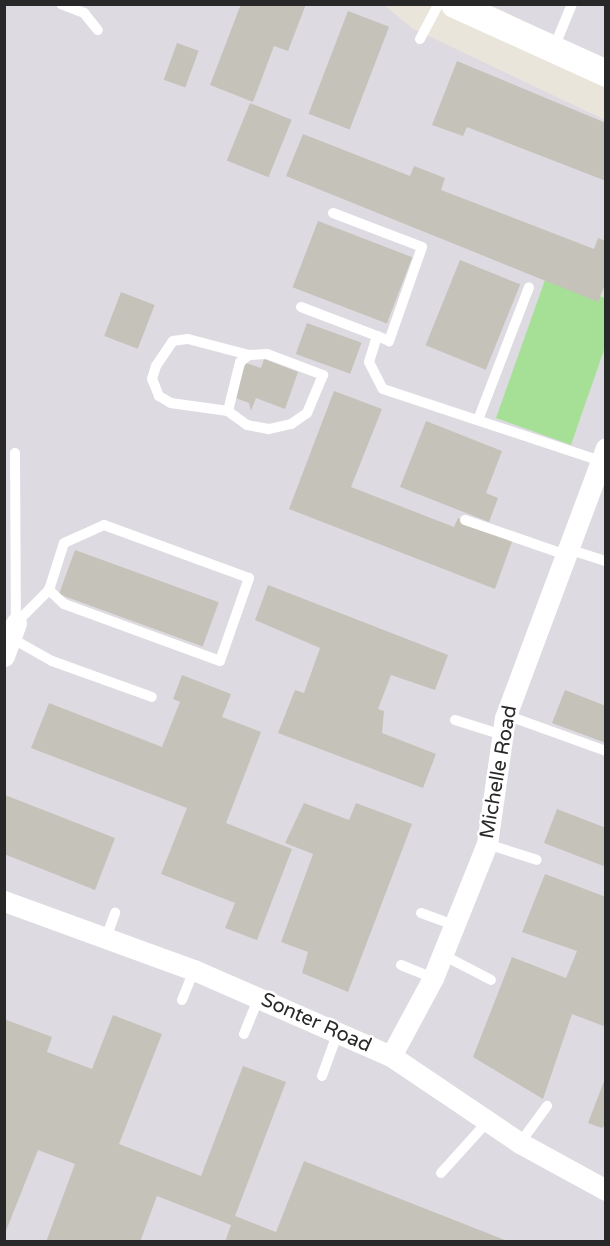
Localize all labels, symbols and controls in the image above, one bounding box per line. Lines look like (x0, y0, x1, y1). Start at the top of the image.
street label: Michelle Road (475, 703, 523, 841)
street label: Sonter Road (257, 988, 375, 1058)

